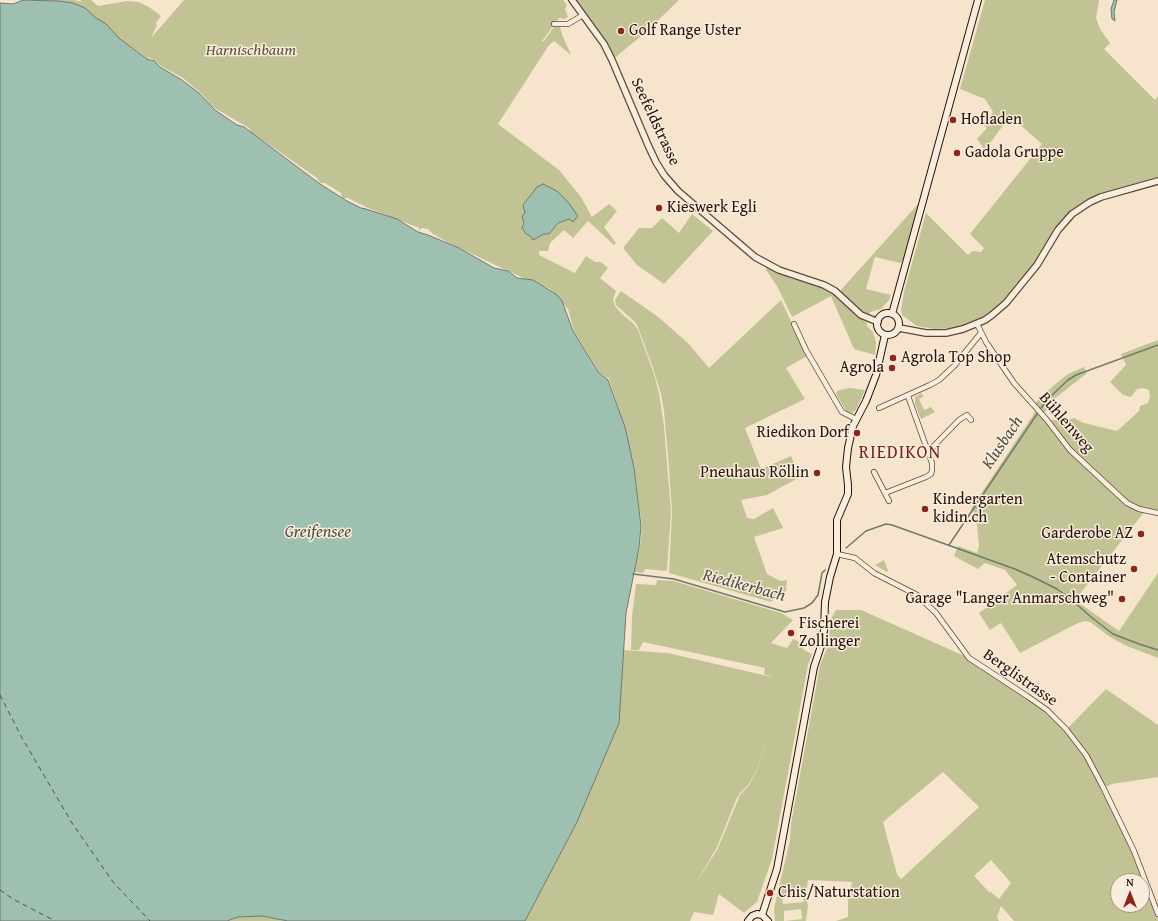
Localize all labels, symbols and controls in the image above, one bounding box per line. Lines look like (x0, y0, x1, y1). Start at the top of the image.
place label: Golf Range Uster (629, 21, 741, 41)
marker: Golf Range Uster (616, 26, 626, 36)
park label: Harnischbaum (206, 41, 296, 61)
street label: Seefeldstrasse (626, 75, 684, 169)
place label: Hofladen (961, 110, 1022, 130)
marker: Hofladen (948, 115, 958, 125)
place label: Gadola Gruppe (965, 143, 1064, 163)
marker: Gadola Gruppe (952, 148, 962, 158)
place label: Kieswerk Egli (667, 198, 757, 218)
marker: Kieswerk Egli (654, 203, 664, 213)
place label: Agrola Top Shop (901, 348, 1011, 368)
marker: Agrola Top Shop (888, 353, 898, 363)
place label: Agrola (840, 358, 884, 378)
marker: Agrola (887, 363, 897, 373)
street label: Bühlenweg (1034, 389, 1098, 457)
water label: Klusbach (978, 413, 1028, 473)
place label: Riedikon Dorf (757, 423, 849, 443)
marker: Riedikon Dorf (852, 428, 862, 438)
district label: RIEDIKON (859, 442, 941, 464)
place label: Pneuhaus Röllin (700, 463, 809, 483)
marker: Pneuhaus Röllin (812, 468, 822, 478)
place label: Kindergarten kidin.ch (933, 490, 1023, 528)
marker: Kindergarten kidin.ch (920, 504, 930, 514)
water label: Greifensee (285, 523, 351, 543)
place label: Garderobe AZ (1042, 524, 1133, 544)
marker: Garderobe AZ (1136, 529, 1146, 539)
place label: Atemschutz - Container (1047, 550, 1126, 588)
marker: Atemschutz - Container (1129, 564, 1139, 574)
water label: Riedikerbach (700, 565, 788, 607)
place label: Garage "Langer Anmarschweg" (905, 589, 1114, 609)
marker: Garage "Langer Anmarschweg" (1117, 594, 1127, 604)
place label: Fischerei Zollinger (799, 614, 860, 652)
marker: Fischerei Zollinger (786, 628, 796, 638)
street label: Berglistrasse (979, 645, 1061, 711)
north arrow (1110, 873, 1150, 913)
text: N (1126, 874, 1134, 890)
place label: Chis/Naturstation (778, 883, 900, 903)
marker: Chis/Naturstation (765, 888, 775, 898)

